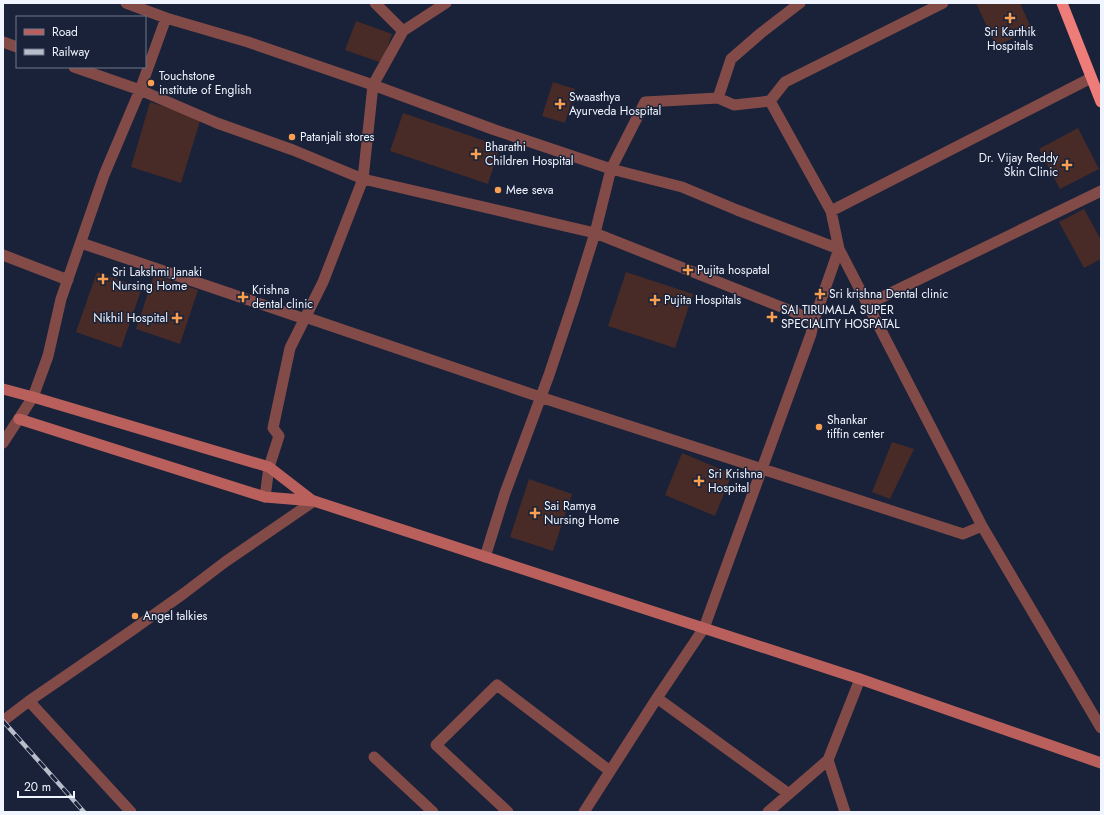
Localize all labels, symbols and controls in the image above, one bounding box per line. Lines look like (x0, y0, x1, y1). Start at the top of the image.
marker: Sri Karthik Hospitals (1004, 12, 1016, 24)
legend (16, 16, 146, 68)
text: Road (52, 23, 78, 41)
place label: Sri Karthik Hospitals (984, 23, 1037, 55)
text: Railway (52, 43, 90, 61)
place label: Touchstone institute of English (159, 67, 251, 99)
marker: Touchstone institute of English (146, 78, 156, 88)
place label: Swaasthya Ayurveda Hospital (569, 88, 661, 120)
marker: Swaasthya Ayurveda Hospital (554, 98, 566, 110)
place label: Patanjali stores (300, 128, 375, 146)
marker: Patanjali stores (287, 132, 297, 142)
place label: Bharathi Children Hospital (485, 138, 574, 170)
marker: Bharathi Children Hospital (470, 148, 482, 160)
place label: Dr. Vijay Reddy Skin Clinic (979, 149, 1059, 181)
marker: Dr. Vijay Reddy Skin Clinic (1061, 159, 1073, 171)
place label: Mee seva (506, 181, 554, 199)
marker: Mee seva (493, 185, 503, 195)
place label: Pujita hospatal (697, 261, 770, 279)
place label: Sri Lakshmi Janaki Nursing Home (112, 263, 202, 295)
marker: Pujita hospatal (682, 264, 694, 276)
marker: Sri Lakshmi Janaki Nursing Home (97, 273, 109, 285)
place label: Krishna dental clinic (252, 281, 313, 313)
place label: Sri krishna Dental clinic (829, 285, 948, 303)
marker: Sri krishna Dental clinic (814, 288, 826, 300)
marker: Krishna dental clinic (237, 291, 249, 303)
place label: Pujita Hospitals (664, 291, 741, 309)
marker: Pujita Hospitals (649, 294, 661, 306)
place label: SAI TIRUMALA SUPER SPECIALITY HOSPATAL (781, 301, 900, 333)
place label: Nikhil Hospital (93, 309, 168, 327)
marker: SAI TIRUMALA SUPER SPECIALITY HOSPATAL (766, 311, 778, 323)
marker: Nikhil Hospital (171, 312, 183, 324)
place label: Shankar tiffin center (827, 411, 885, 443)
marker: Shankar tiffin center (814, 422, 824, 432)
place label: Sri Krishna Hospital (708, 465, 763, 497)
marker: Sri Krishna Hospital (693, 475, 705, 487)
place label: Sai Ramya Nursing Home (544, 497, 619, 529)
marker: Sai Ramya Nursing Home (529, 507, 541, 519)
place label: Angel talkies (143, 607, 208, 625)
marker: Angel talkies (130, 611, 140, 621)
scale bar (18, 773, 74, 799)
text: 20 m (24, 778, 51, 796)

